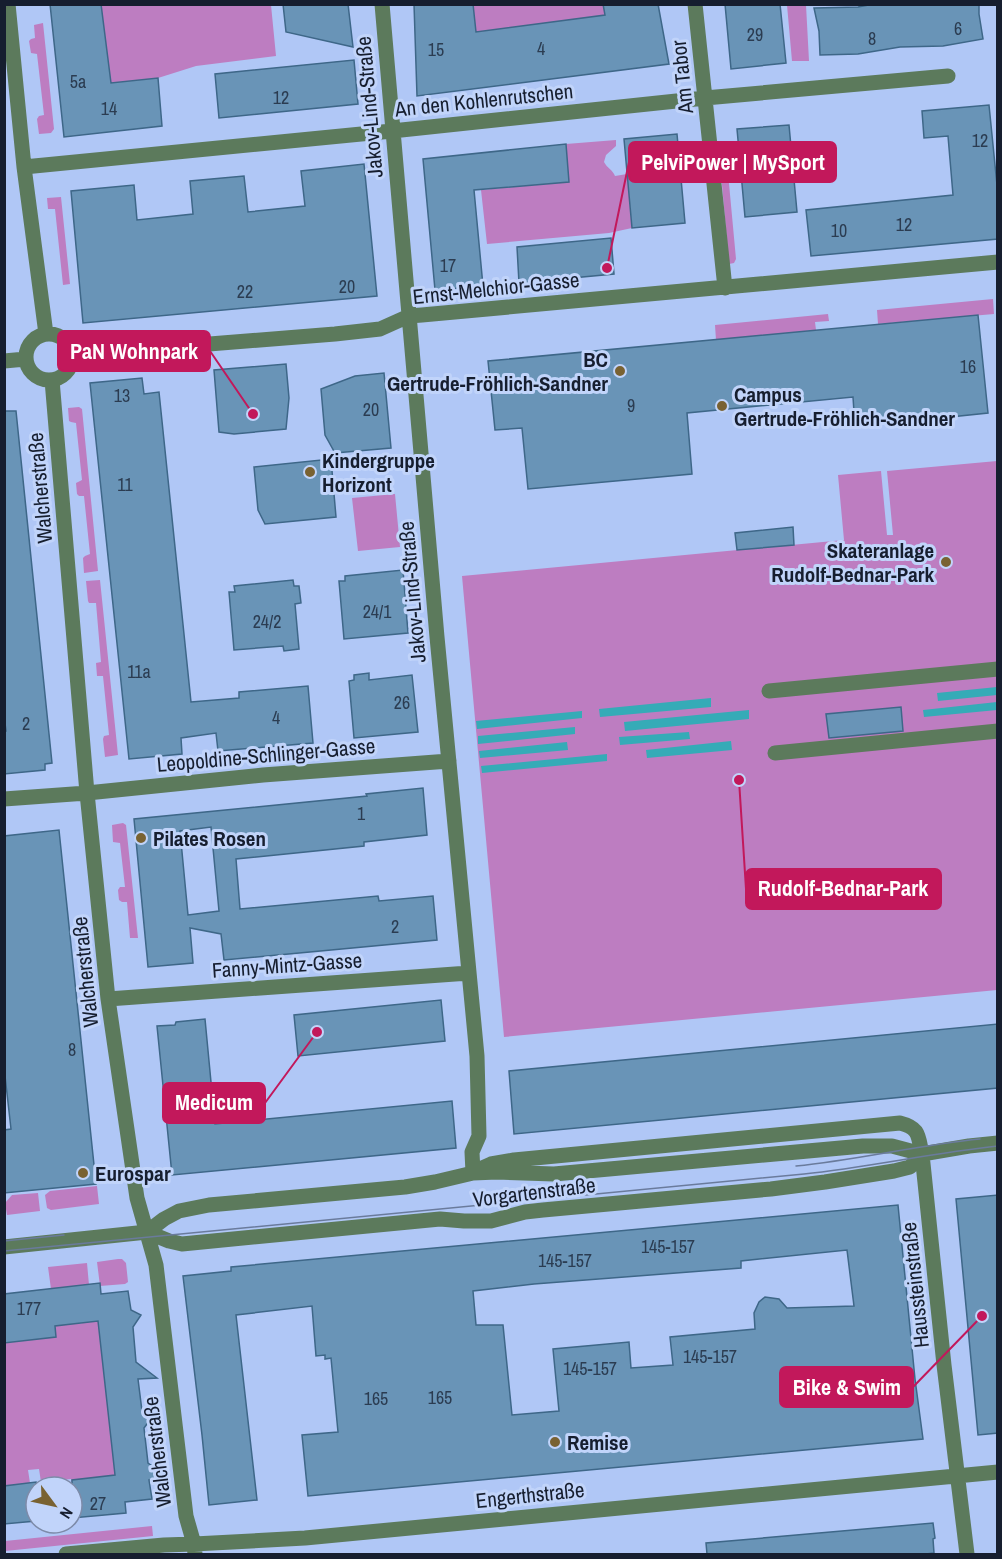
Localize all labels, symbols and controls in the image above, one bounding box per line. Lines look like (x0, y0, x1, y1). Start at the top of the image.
house number: 6 (954, 16, 962, 41)
house number: 29 (747, 22, 763, 47)
house number: 8 (868, 26, 876, 51)
street label: Jakov-Lind-Straße (348, 35, 390, 179)
house number: 4 (537, 36, 545, 61)
house number: 15 (428, 37, 444, 62)
street label: Am Tabor (664, 39, 700, 116)
house number: 5a (70, 69, 86, 94)
street label: An den Kohlenrutschen (392, 76, 575, 124)
house number: 12 (273, 85, 289, 110)
house number: 14 (101, 96, 117, 121)
house number: 12 (972, 128, 988, 153)
callout: PelviPower | MySport (629, 142, 836, 182)
text: PelviPower | MySport (641, 147, 825, 177)
house number: 12 (896, 212, 912, 237)
house number: 10 (831, 218, 847, 243)
house number: 17 (440, 253, 456, 278)
street label: Ernst-Melchior-Gasse (411, 265, 581, 311)
house number: 20 (339, 274, 355, 299)
house number: 22 (237, 279, 253, 304)
callout: PaN Wohnpark (58, 331, 210, 371)
text: PaN Wohnpark (70, 336, 199, 366)
place label: BC Gertrude-Fröhlich-Sandner (387, 345, 608, 398)
house number: 16 (960, 354, 976, 379)
marker: BC Gertrude-Fröhlich-Sandner (613, 364, 627, 378)
place label: Campus Gertrude-Fröhlich-Sandner (734, 380, 955, 433)
house number: 13 (114, 383, 130, 408)
house number: 9 (627, 393, 635, 418)
house number: 20 (363, 397, 379, 422)
marker: Campus Gertrude-Fröhlich-Sandner (715, 399, 729, 413)
street label: Walcherstraße (21, 431, 59, 545)
place label: Kindergruppe Horizont (322, 446, 435, 499)
marker: Kindergruppe Horizont (303, 465, 317, 479)
house number: 11 (117, 472, 133, 497)
street label: Jakov-Lind-Straße (391, 520, 433, 664)
place label: Skateranlage Rudolf-Bednar-Park (771, 536, 934, 589)
marker: Skateranlage Rudolf-Bednar-Park (939, 555, 953, 569)
house number: 24/1 (363, 599, 392, 624)
house number: 24/2 (253, 609, 281, 634)
house number: 11a (127, 659, 151, 684)
house number: 26 (394, 690, 410, 715)
house number: 4 (272, 705, 280, 730)
house number: 2 (22, 711, 30, 736)
street label: Leopoldine-Schlinger-Gasse (156, 731, 376, 779)
house number: 1 (357, 801, 366, 826)
place label: Pilates Rosen (153, 824, 266, 853)
marker: Pilates Rosen (134, 831, 148, 845)
callout: Rudolf-Bednar-Park (746, 869, 941, 909)
text: Rudolf-Bednar-Park (758, 873, 929, 903)
house number: 2 (391, 914, 399, 939)
street label: Walcherstraße (65, 915, 105, 1029)
street label: Fanny-Mintz-Gasse (211, 945, 363, 985)
house number: 8 (68, 1037, 76, 1062)
callout: Medicum (163, 1083, 265, 1123)
text: Medicum (175, 1087, 253, 1117)
place label: Eurospar (95, 1159, 171, 1188)
marker: Eurospar (76, 1166, 90, 1180)
street label: Vorgartenstraße (471, 1170, 597, 1214)
street label: Haussteinstraße (894, 1221, 936, 1349)
house number: 145-157 (641, 1234, 695, 1259)
house number: 145-157 (538, 1248, 592, 1273)
house number: 177 (17, 1296, 41, 1321)
house number: 145-157 (683, 1344, 737, 1369)
house number: 145-157 (563, 1356, 617, 1381)
callout: Bike & Swim (780, 1367, 913, 1407)
text: Bike & Swim (793, 1372, 901, 1402)
house number: 165 (428, 1385, 452, 1410)
house number: 165 (364, 1386, 388, 1411)
street label: Walcherstraße (136, 1395, 178, 1509)
place label: Remise (567, 1428, 628, 1457)
marker: Remise (548, 1435, 562, 1449)
north arrow (24, 1475, 84, 1535)
street label: Engerthstraße (474, 1475, 586, 1515)
house number: 27 (90, 1491, 106, 1516)
text: N (55, 1503, 78, 1523)

